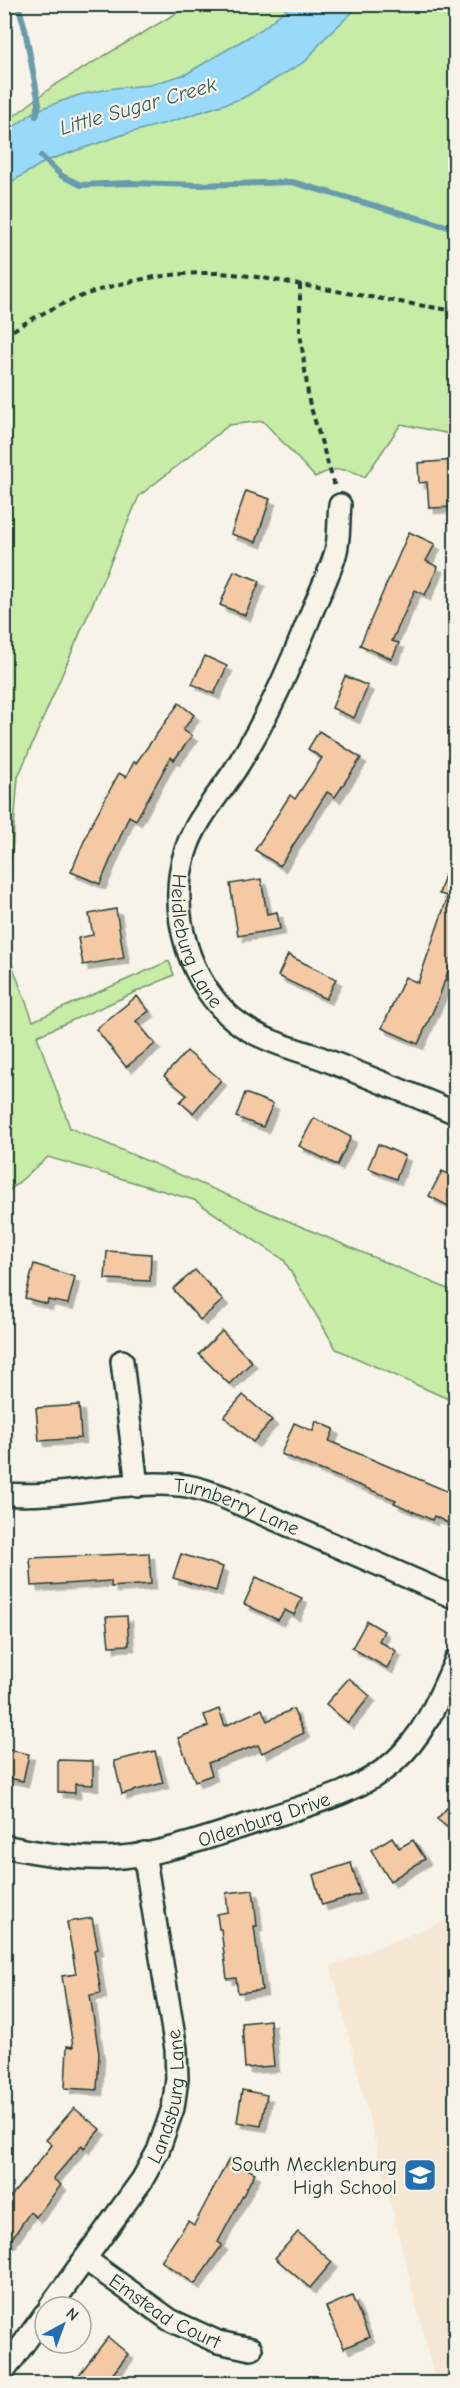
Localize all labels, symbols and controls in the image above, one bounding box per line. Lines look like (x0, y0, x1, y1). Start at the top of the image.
water label: Little Sugar Creek (57, 72, 220, 140)
street label: Heidleburg Lane (167, 873, 227, 1013)
street label: Turnberry Lane (173, 1474, 303, 1540)
street label: Oldenburg Drive (195, 1787, 333, 1852)
street label: Landsburg Lane (142, 2028, 189, 2168)
place label: South Mecklenburg High School (232, 2153, 397, 2199)
school or university icon: South Mecklenburg High School (402, 2157, 438, 2193)
street label: Emstead Court (105, 2269, 225, 2354)
north arrow (33, 2295, 93, 2355)
text: N (62, 2304, 82, 2325)

